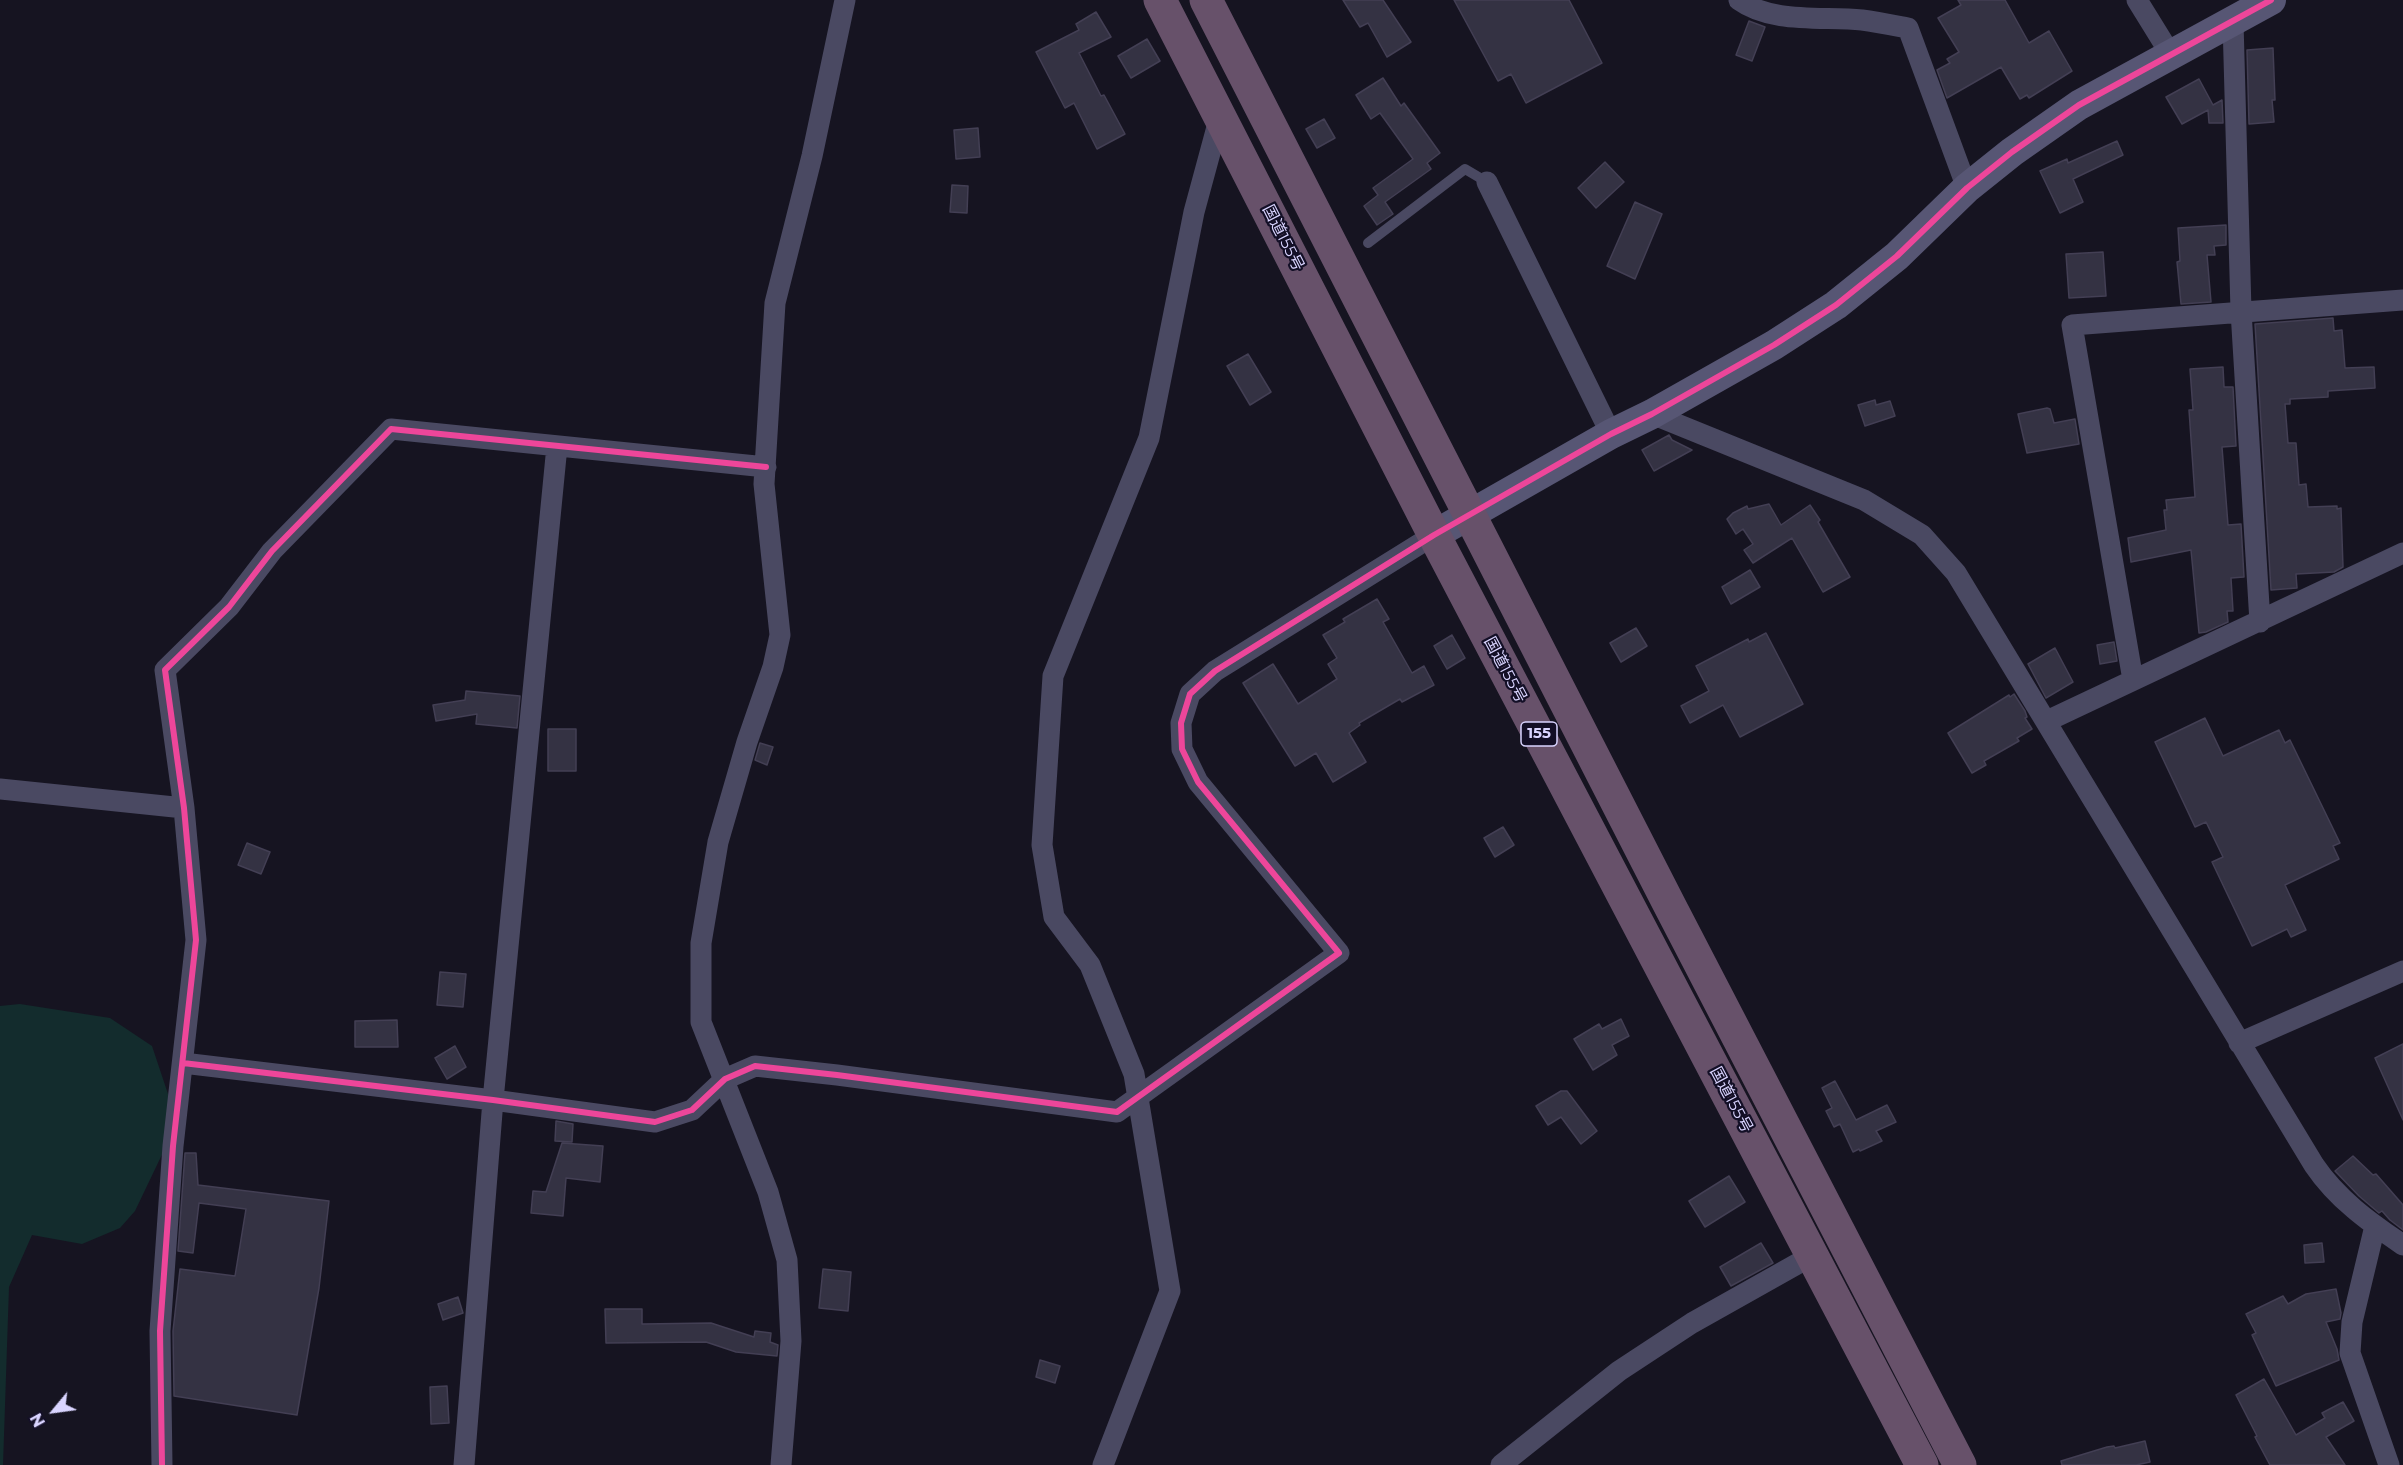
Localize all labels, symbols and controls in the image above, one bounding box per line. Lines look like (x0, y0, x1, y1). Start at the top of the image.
street label: 国道155号 (1258, 202, 1308, 274)
street label: 国道155号 (1480, 634, 1530, 706)
road number: 155 (1521, 722, 1557, 746)
street label: 国道155号 (1706, 1064, 1756, 1136)
north arrow (24, 1381, 84, 1441)
text: N (26, 1410, 49, 1430)

